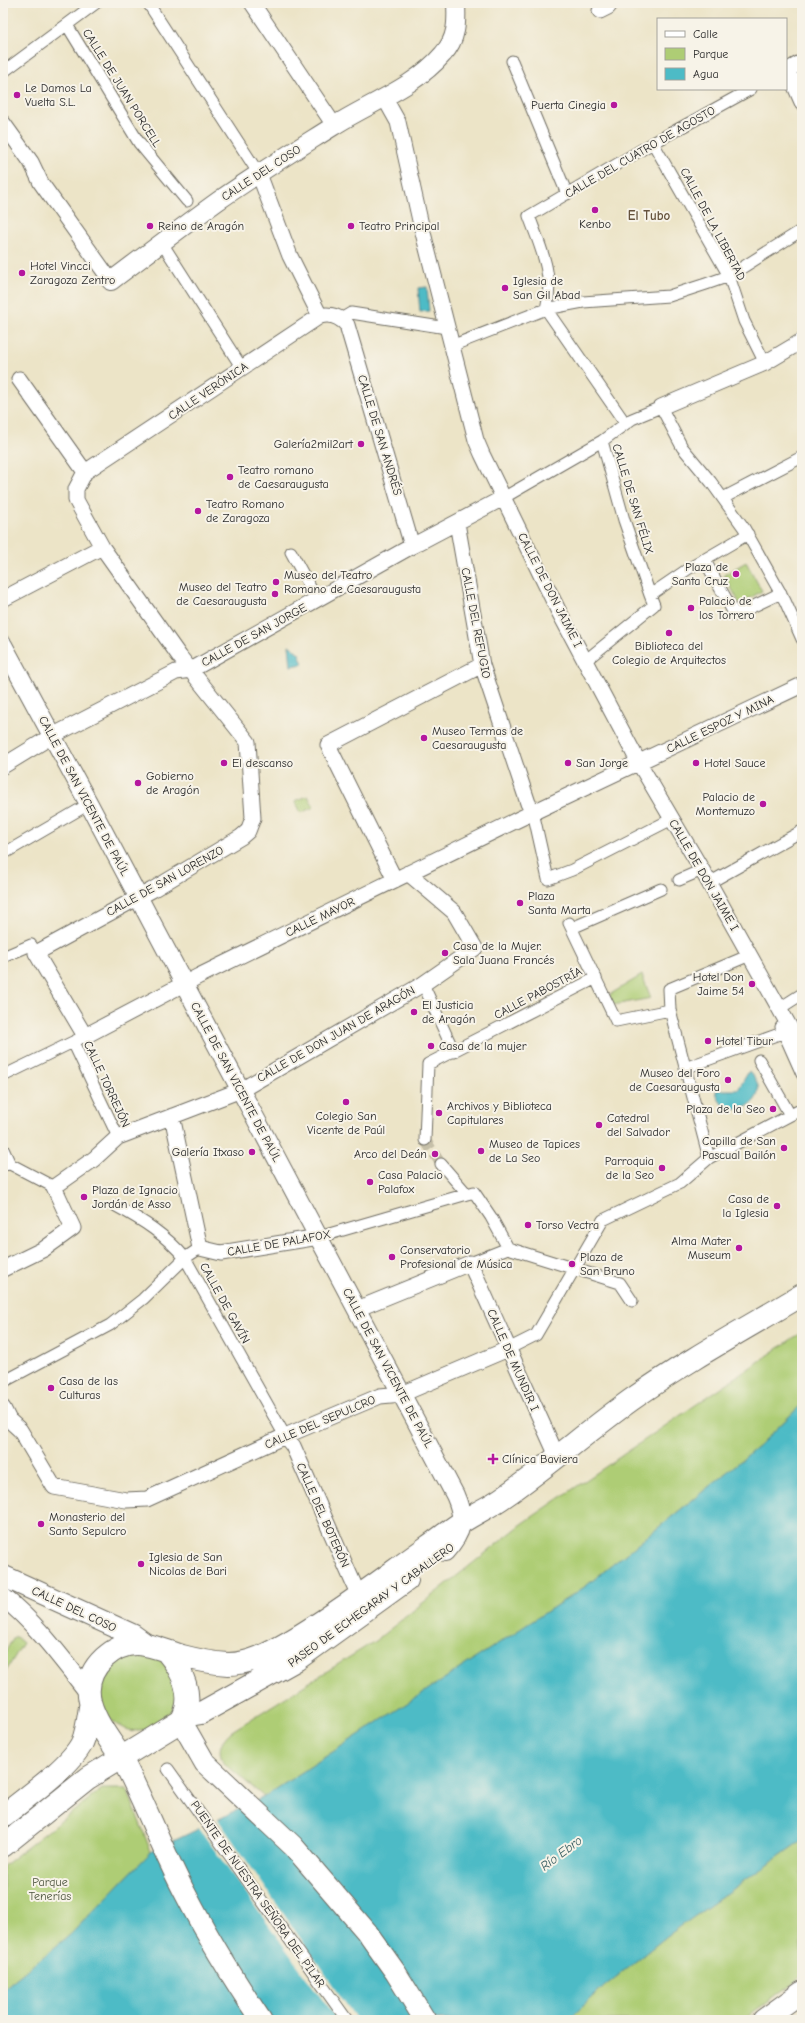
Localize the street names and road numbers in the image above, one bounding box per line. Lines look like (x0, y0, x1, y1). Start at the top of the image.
street label: CALLE DE JUAN PORCELL (80, 26, 164, 150)
street label: CALLE DEL CUATRO DE AGOSTO (562, 103, 718, 201)
street label: CALLE DEL COSO (219, 142, 304, 204)
street label: CALLE DE LA LIBERTAD (677, 165, 749, 283)
street label: CALLE VERÓNICA (166, 359, 250, 423)
street label: CALLE DE SAN ANDRÉS (355, 373, 405, 497)
street label: CALLE DE SAN FÉLIX (609, 442, 657, 556)
street label: CALLE DE DON JAIME I (515, 530, 585, 650)
street label: CALLE DEL REFUGIO (458, 566, 494, 680)
street label: CALLE DE SAN JORGE (199, 600, 309, 670)
street label: CALLE ESPOZ Y MINA (664, 692, 776, 756)
street label: CALLE DE SAN VICENTE DE PAÚL (36, 714, 132, 878)
street label: CALLE DE DON JAIME I (666, 817, 742, 934)
street label: CALLE DE SAN LORENZO (104, 843, 226, 919)
street label: CALLE MAYOR (283, 894, 357, 940)
street label: CALLE PABOSTRÍA (492, 964, 584, 1022)
street label: CALLE DE DON JUAN DE ARAGÓN (255, 983, 417, 1085)
street label: CALLE DE SAN VICENTE DE PAÚL (188, 1000, 284, 1164)
street label: CALLE TORREJÓN (81, 1039, 133, 1129)
street label: CALLE DE PALAFOX (226, 1227, 332, 1259)
street label: CALLE DE GAVÍN (197, 1260, 253, 1346)
street label: CALLE DE SAN VICENTE DE PAÚL (340, 1286, 436, 1450)
street label: CALLE DE MUNDIR I (484, 1307, 542, 1414)
street label: CALLE DEL SEPULCRO (262, 1392, 378, 1452)
street label: CALLE DEL BOTERÓN (294, 1460, 352, 1570)
street label: PASEO DE ECHEGARAY Y CABALLERO (285, 1540, 457, 1670)
street label: CALLE DEL COSO (29, 1583, 119, 1635)
street label: PUENTE DE NUESTRA SEÑORA DEL PILAR (188, 1798, 328, 1990)

